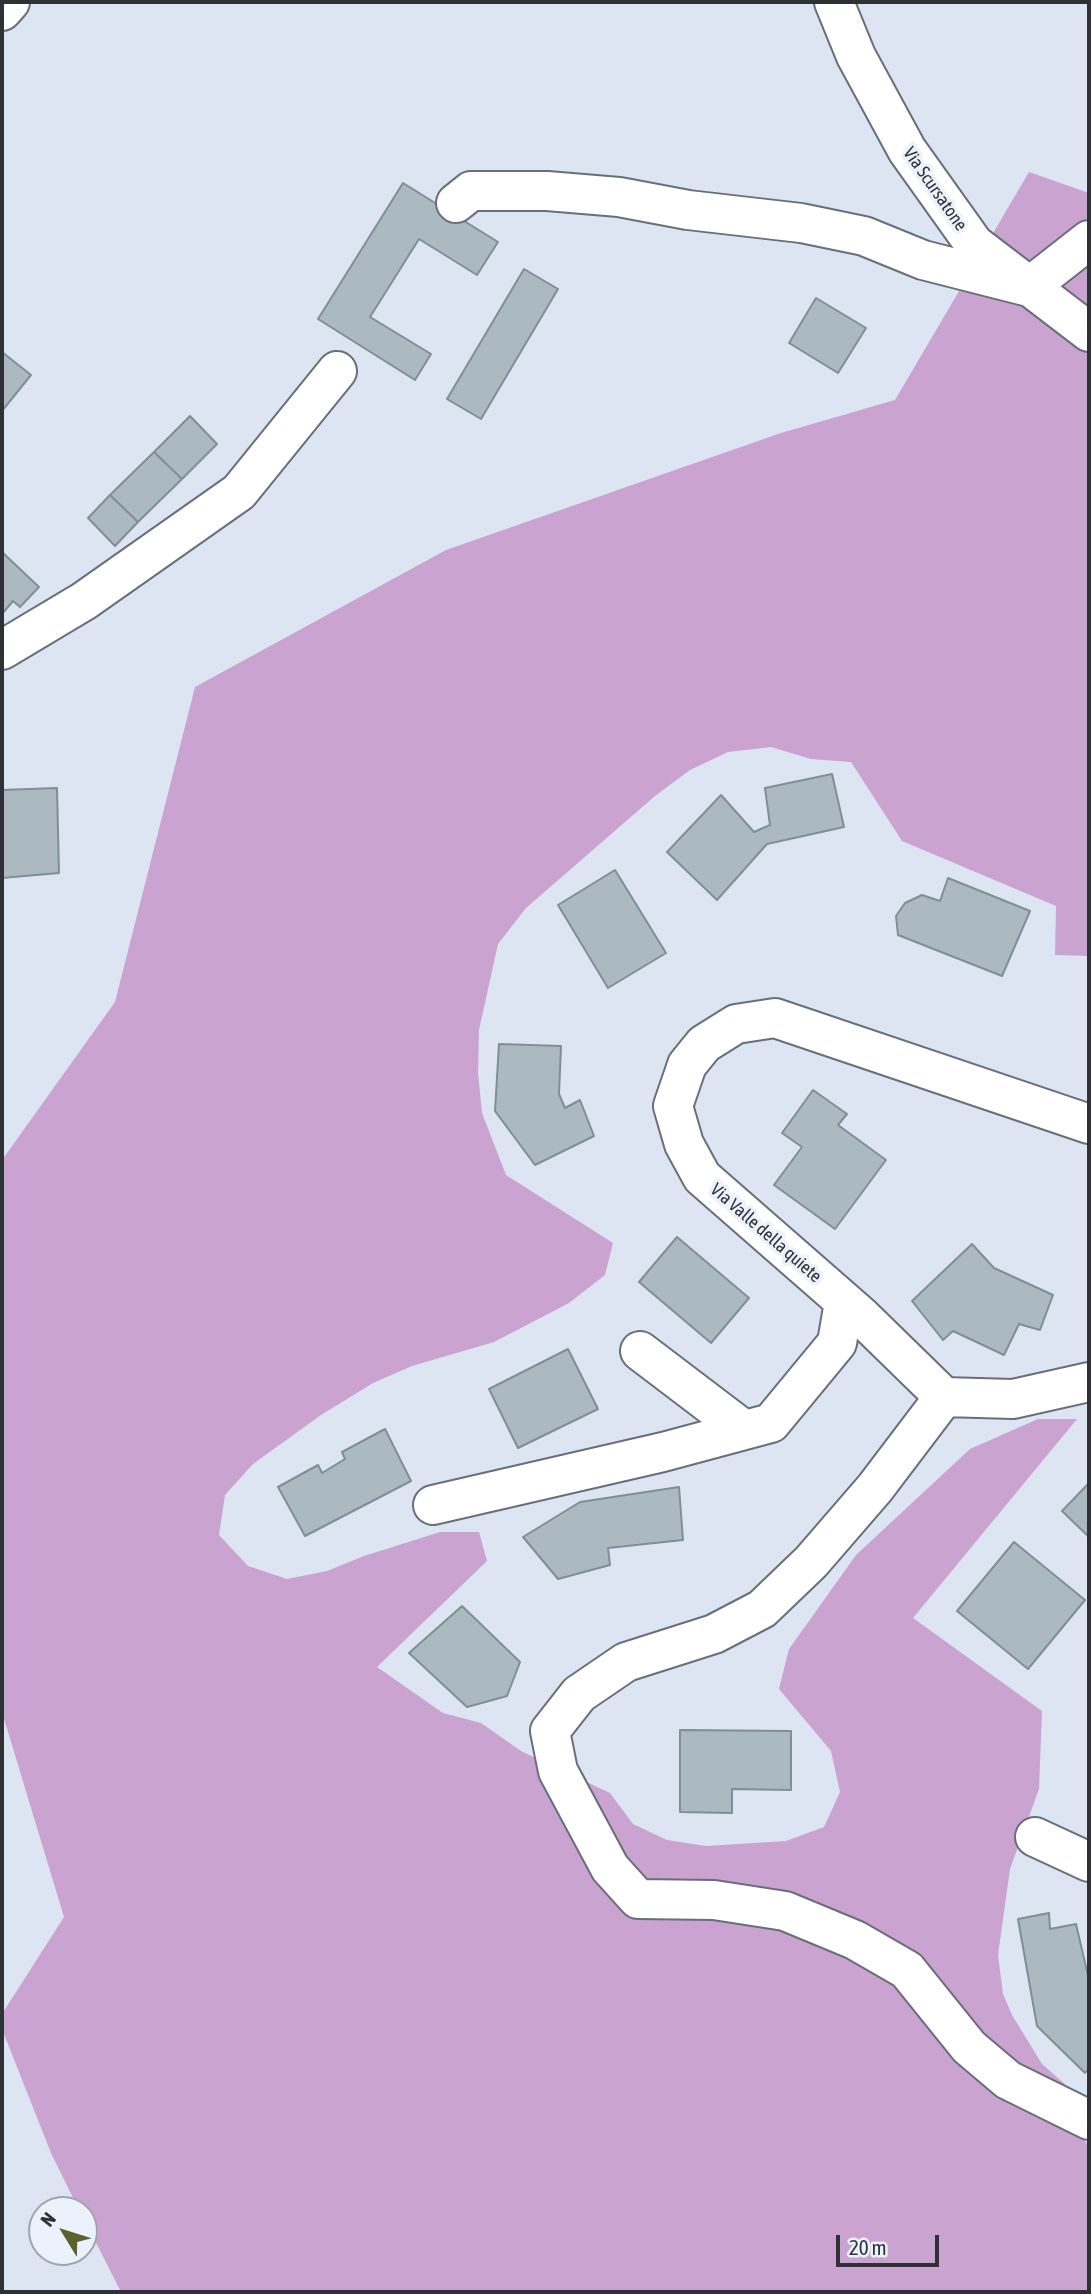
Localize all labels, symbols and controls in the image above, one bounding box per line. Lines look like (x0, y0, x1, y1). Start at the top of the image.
street label: Via Scursatone (898, 143, 972, 235)
street label: Via Valle della quiete (706, 1179, 826, 1287)
north arrow (28, 2196, 98, 2266)
text: N (36, 2208, 60, 2230)
scale bar (839, 2220, 942, 2264)
text: 20 m (849, 2235, 887, 2259)

